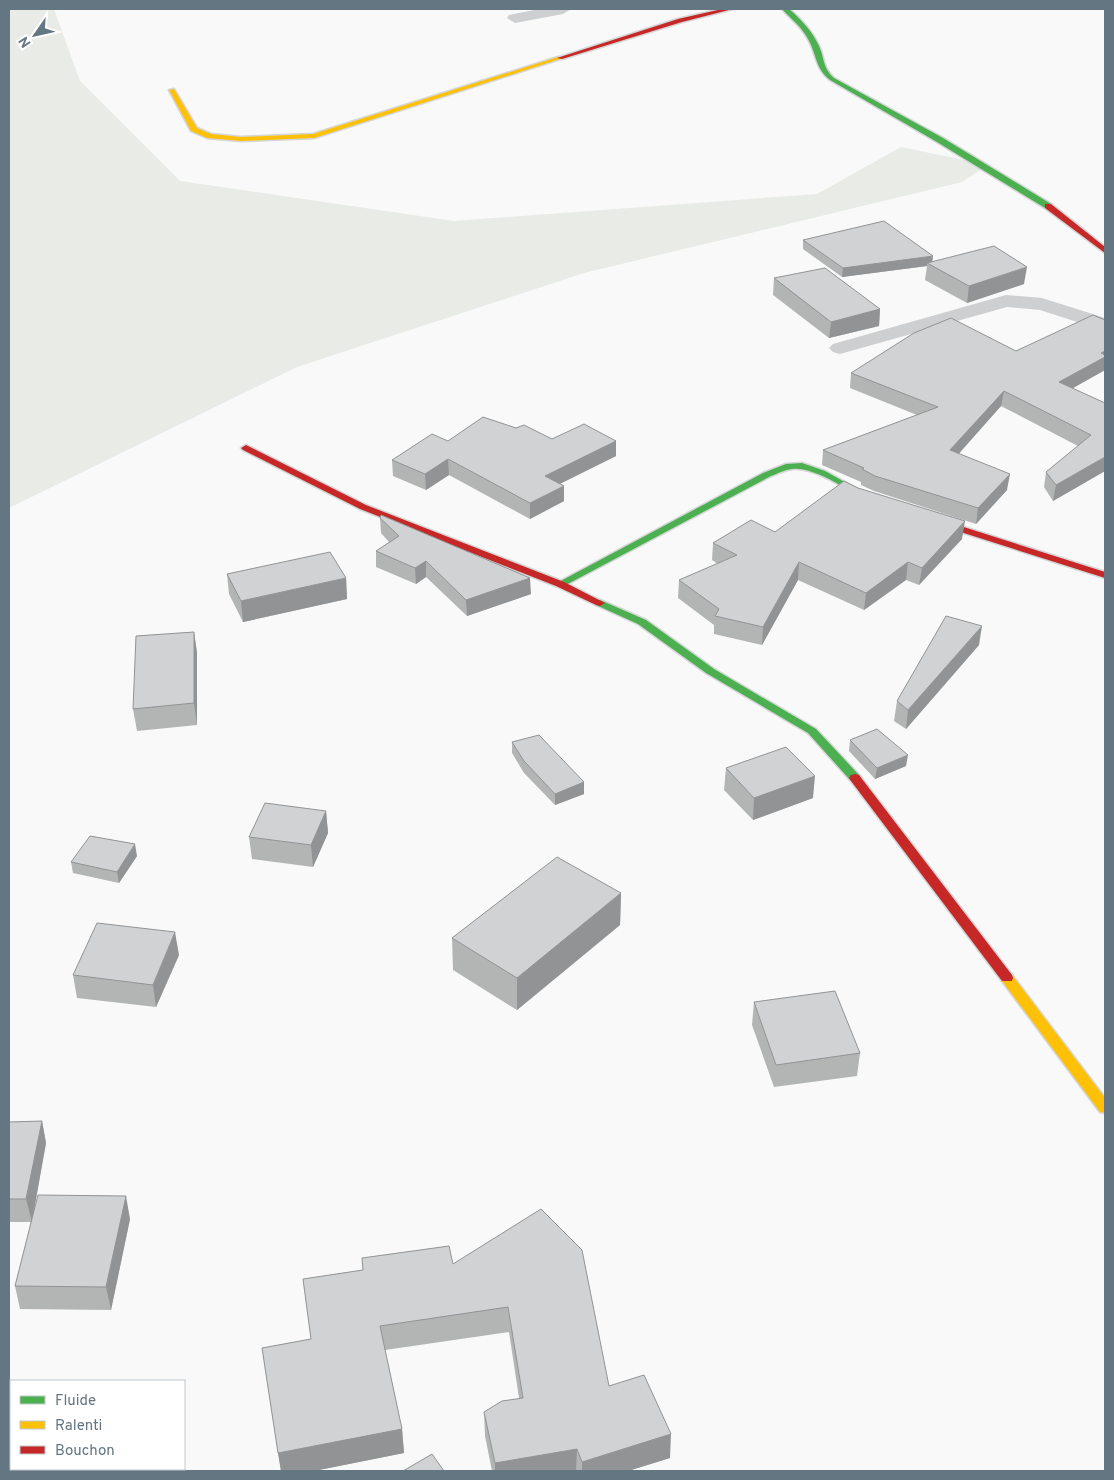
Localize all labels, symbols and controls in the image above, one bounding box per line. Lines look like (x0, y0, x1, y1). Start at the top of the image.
north arrow (10, 10, 60, 60)
text: N (16, 33, 35, 50)
legend (10, 1380, 185, 1470)
text: Fluide (55, 1392, 96, 1411)
text: Ralenti (55, 1417, 102, 1436)
text: Bouchon (55, 1442, 115, 1461)

